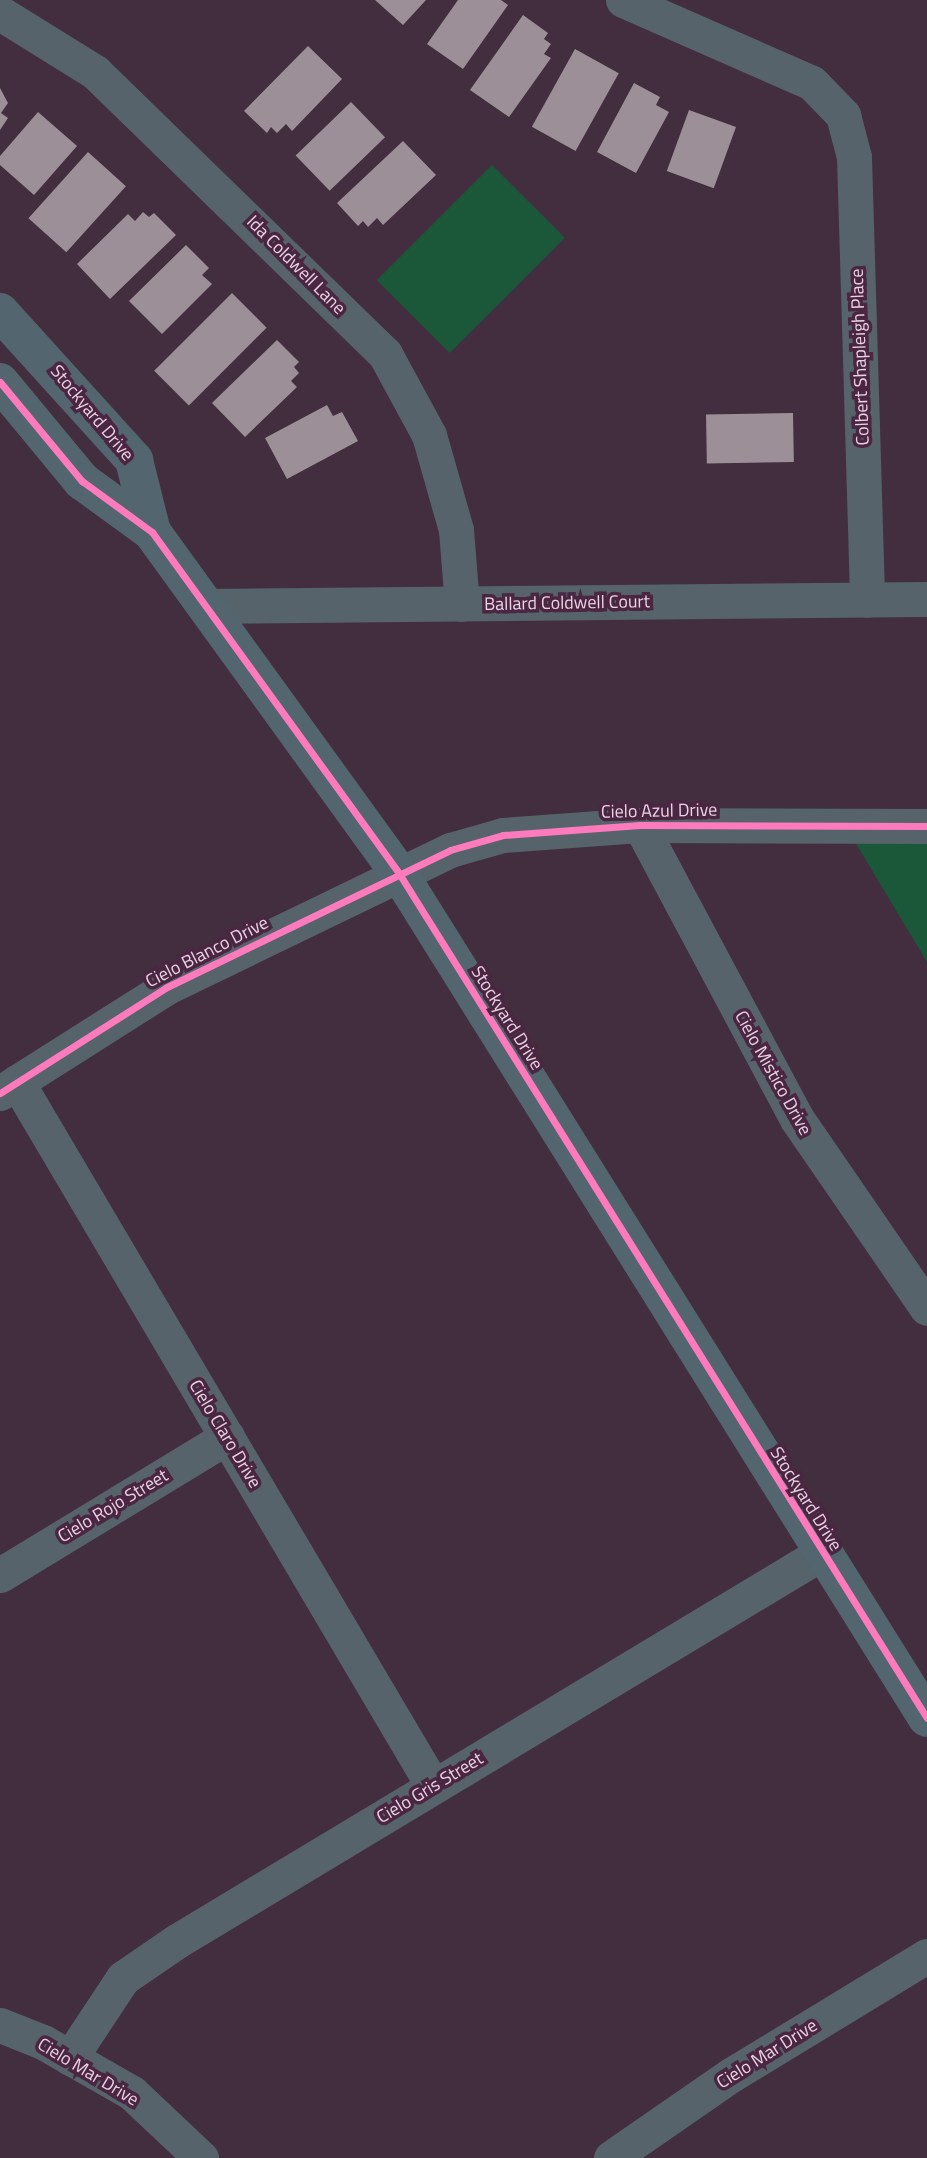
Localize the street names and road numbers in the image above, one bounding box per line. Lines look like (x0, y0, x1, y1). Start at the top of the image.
street label: Ida Coldwell Lane (242, 211, 350, 319)
street label: Colbert Shapleigh Place (846, 268, 874, 446)
street label: Stockyard Drive (46, 361, 138, 465)
street label: Ballard Coldwell Court (484, 591, 650, 615)
street label: Cielo Azul Drive (601, 799, 717, 823)
street label: Cielo Blanco Drive (142, 912, 272, 992)
street label: Stockyard Drive (467, 962, 547, 1074)
street label: Cielo Mistico Drive (730, 1007, 816, 1139)
street label: Cielo Claro Drive (184, 1376, 266, 1492)
street label: Stockyard Drive (766, 1443, 846, 1555)
street label: Cielo Rojo Street (54, 1465, 172, 1547)
street label: Cielo Gris Street (373, 1748, 487, 1828)
street label: Cielo Mar Drive (713, 2015, 821, 2093)
street label: Cielo Mar Drive (34, 2033, 142, 2111)

